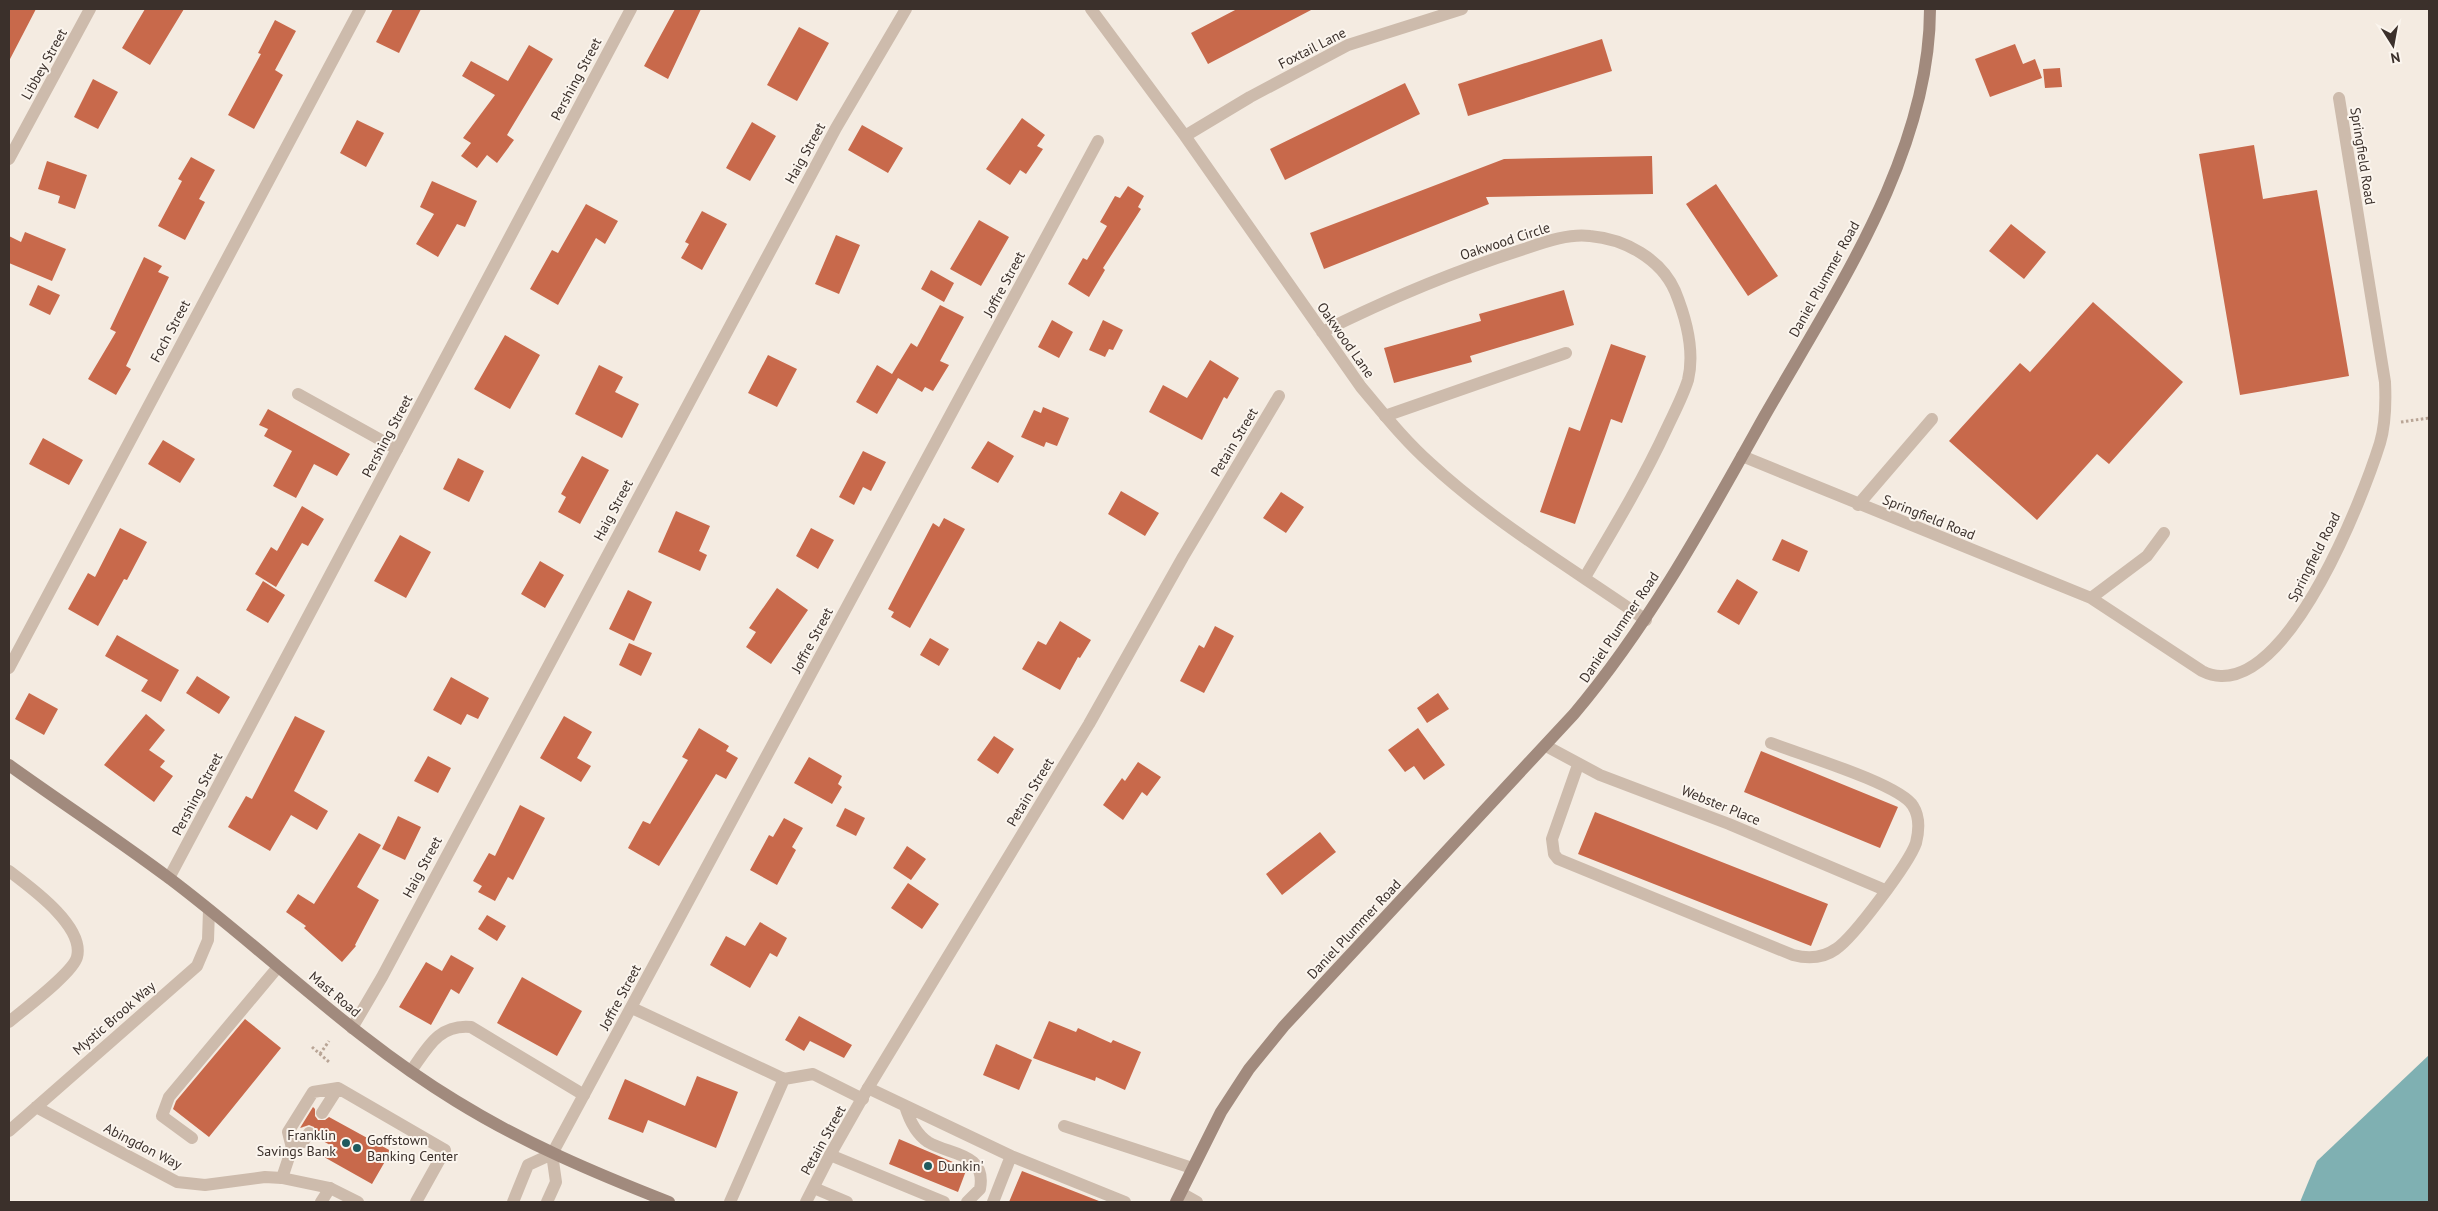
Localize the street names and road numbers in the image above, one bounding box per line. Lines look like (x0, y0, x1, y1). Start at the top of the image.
street label: Foxtail Lane (1275, 23, 1349, 73)
street label: Libbey Street (17, 25, 71, 103)
street label: Pershing Street (547, 34, 605, 123)
street label: Springfield Road (2346, 106, 2380, 206)
street label: Haig Street (781, 119, 829, 187)
street label: Oakwood Circle (1458, 218, 1552, 264)
street label: Daniel Plummer Road (1785, 218, 1863, 340)
street label: Joffre Street (979, 248, 1029, 321)
street label: Foch Street (146, 296, 194, 365)
street label: Oakwood Lane (1313, 299, 1379, 381)
street label: Pershing Street (358, 391, 416, 480)
street label: Petain Street (1206, 404, 1262, 480)
street label: Haig Street (589, 476, 637, 544)
street label: Springfield Road (1880, 490, 1978, 544)
street label: Springfield Road (2284, 509, 2344, 605)
street label: Daniel Plummer Road (1575, 568, 1663, 686)
street label: Joffre Street (787, 604, 837, 677)
street label: Pershing Street (168, 749, 226, 838)
street label: Petain Street (1002, 754, 1058, 830)
street label: Webster Place (1679, 781, 1763, 829)
street label: Haig Street (398, 833, 446, 901)
street label: Daniel Plummer Road (1303, 875, 1405, 983)
street label: Joffre Street (595, 961, 645, 1034)
street label: Mast Road (305, 967, 365, 1021)
street label: Mystic Brook Way (69, 977, 159, 1059)
street label: Petain Street (796, 1102, 850, 1178)
street label: Abingdon Way (101, 1119, 186, 1174)

